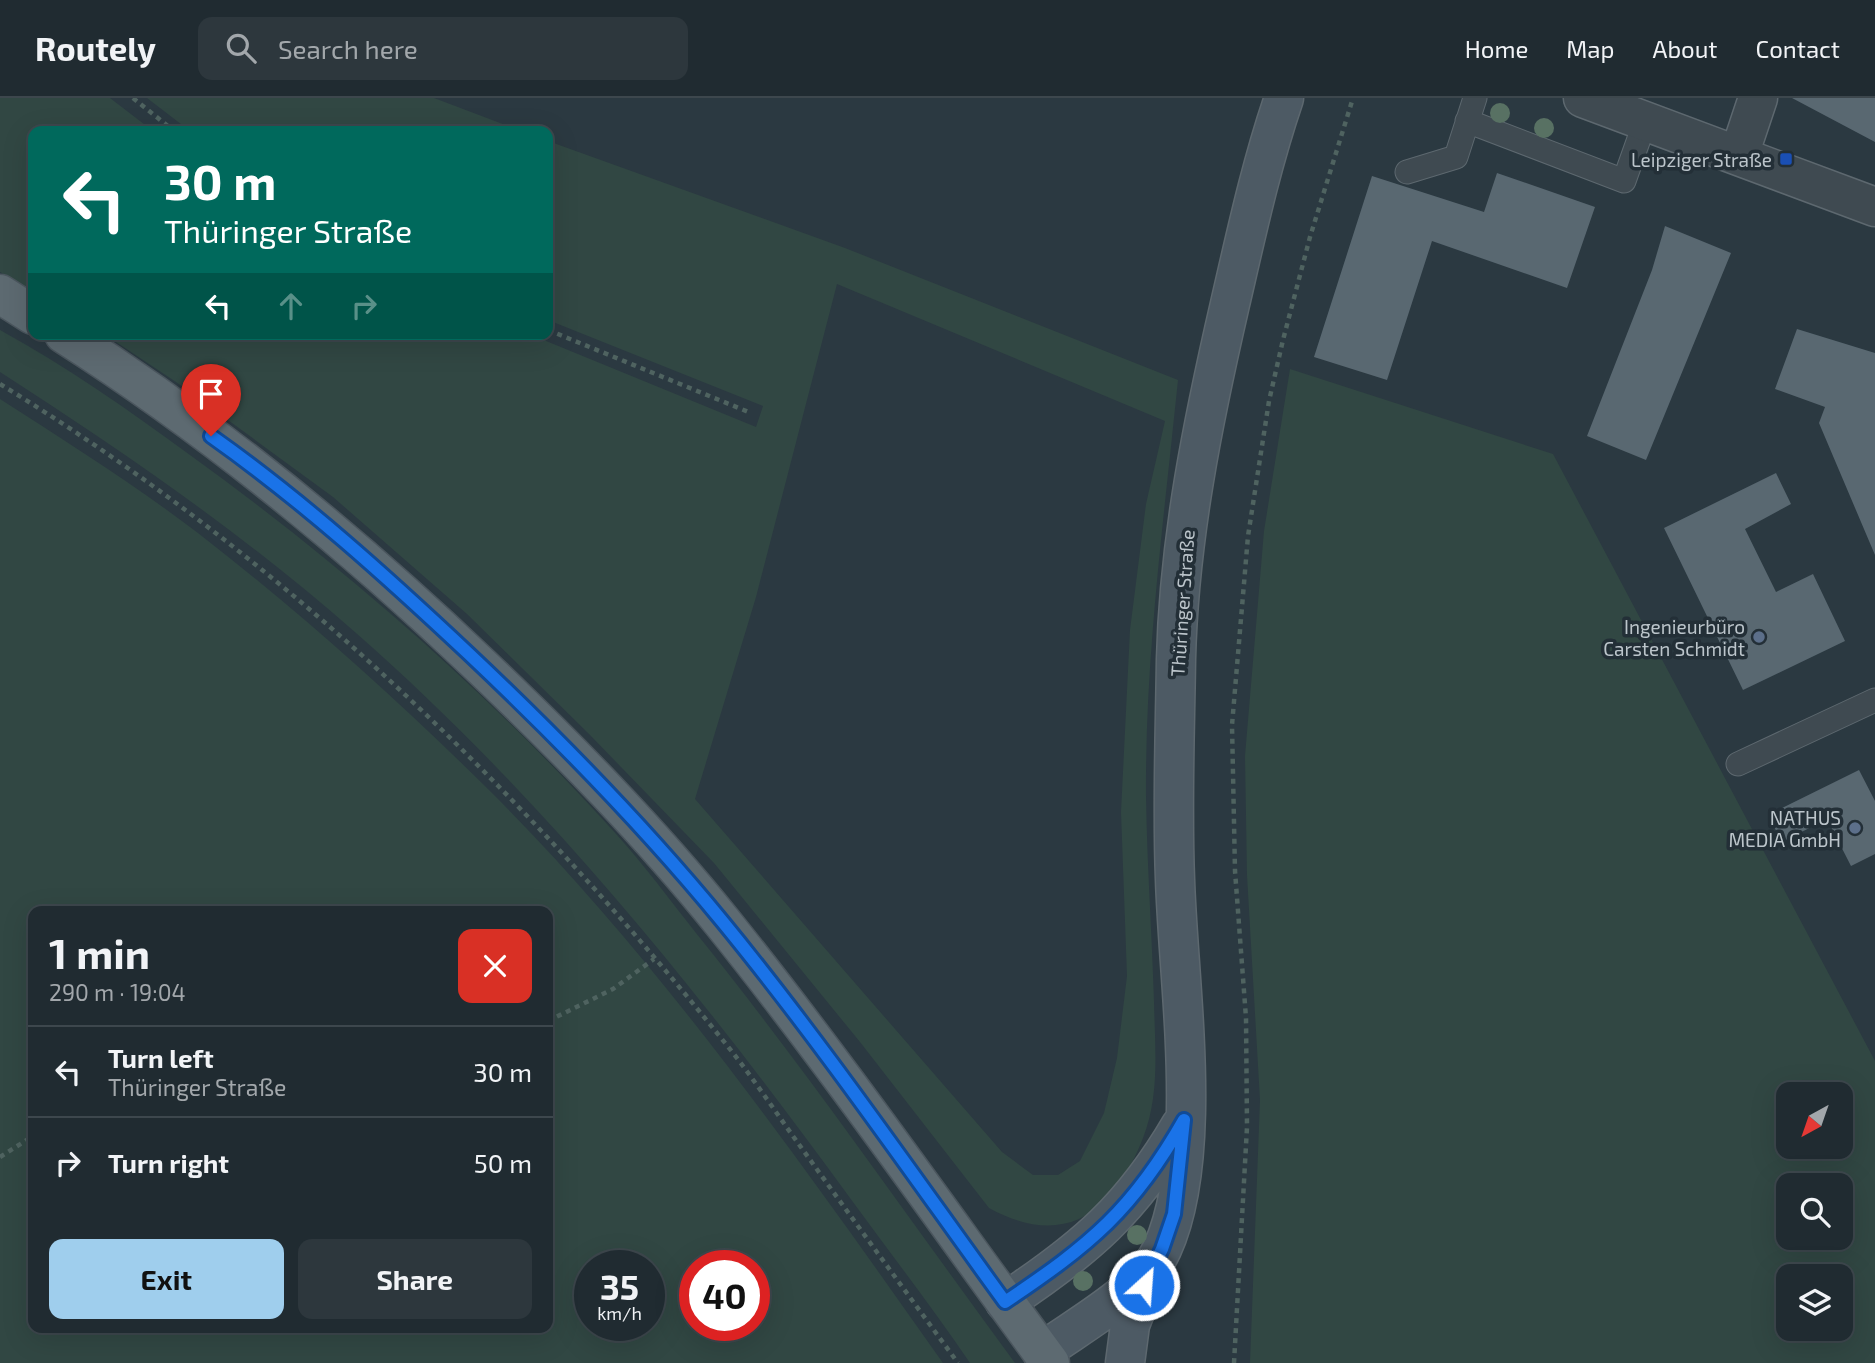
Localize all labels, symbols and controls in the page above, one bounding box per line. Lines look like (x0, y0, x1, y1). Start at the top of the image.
search box (198, 17, 688, 80)
text: Routely (35, 28, 156, 68)
icon: search (222, 29, 260, 67)
text: Search here (278, 33, 418, 64)
text: Home (1465, 34, 1528, 63)
text: Map (1566, 34, 1614, 63)
text: About (1652, 34, 1718, 63)
text: Contact (1756, 34, 1840, 63)
place label: Leipziger Straße (1631, 148, 1772, 171)
text: 30 m (164, 151, 276, 210)
marker: Leipziger Straße (1778, 151, 1794, 167)
icon: left (49, 154, 140, 245)
text: Thüringer Straße (164, 211, 412, 249)
icon: left (199, 287, 237, 325)
icon: ahead (272, 287, 310, 325)
icon: right (345, 287, 383, 325)
pin (181, 364, 241, 436)
icon: arrive (192, 375, 230, 413)
street label: Thüringer Straße (1165, 529, 1199, 677)
place label: Ingenieurbüro Carsten Schmidt (1603, 615, 1745, 660)
marker: Ingenieurbüro Carsten Schmidt (1751, 629, 1767, 645)
place label: NATHUS MEDIA GmbH (1728, 806, 1841, 851)
marker: NATHUS MEDIA GmbH (1847, 820, 1863, 836)
text: 1 min (49, 927, 150, 977)
button: close (458, 929, 532, 1003)
text: 290 m · 19:04 (49, 978, 186, 1006)
text: Turn left (108, 1042, 214, 1073)
icon: left (49, 1053, 87, 1091)
text: 30 m (473, 1056, 532, 1087)
text: Thüringer Straße (108, 1073, 286, 1101)
north arrow (1776, 1082, 1853, 1158)
map controls (1776, 1082, 1853, 1341)
icon: right (49, 1144, 87, 1182)
text: Turn right (108, 1147, 229, 1178)
text: 50 m (474, 1147, 532, 1178)
button: search (1776, 1173, 1853, 1250)
button: Exit (49, 1239, 284, 1319)
button: Share (298, 1239, 532, 1319)
position arrow (1107, 1248, 1181, 1322)
speed limit sign: 40 (679, 1250, 770, 1341)
button: layers (1776, 1264, 1853, 1341)
text: 35 (600, 1265, 639, 1307)
text: km/h (597, 1302, 642, 1324)

